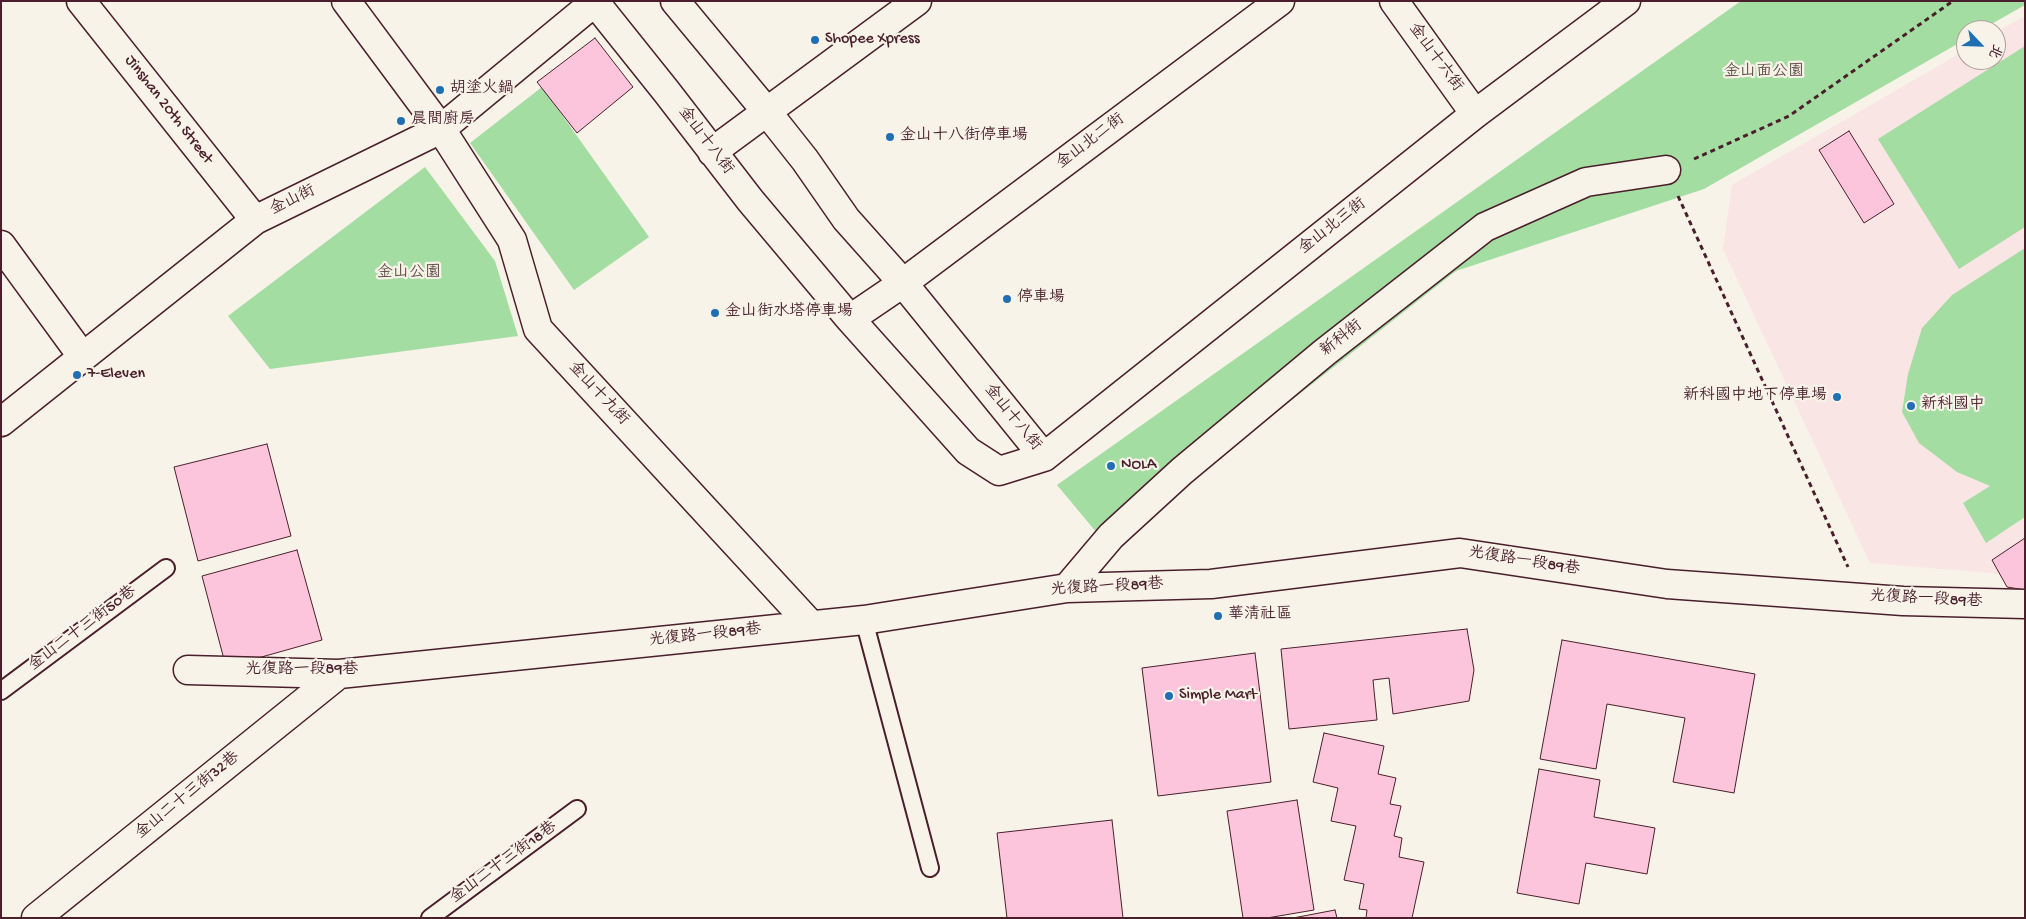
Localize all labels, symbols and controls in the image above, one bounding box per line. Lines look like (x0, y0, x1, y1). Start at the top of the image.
street label: 金山十六街 (1404, 20, 1466, 96)
north arrow (1956, 20, 2006, 70)
place label: Shopee Xpress (825, 30, 920, 50)
marker: Shopee Xpress (809, 34, 821, 46)
text: 北 (1984, 41, 2005, 61)
street label: Jinshan 20th Street (120, 52, 216, 168)
park label: 金山面公園 (1724, 63, 1804, 83)
place label: 胡塗火鍋 (450, 80, 514, 100)
marker: 胡塗火鍋 (434, 84, 446, 96)
street label: 金山十八街 (673, 103, 737, 179)
street label: 金山北二街 (1053, 110, 1129, 174)
place label: 晨間廚房 (411, 111, 475, 131)
marker: 晨間廚房 (395, 115, 407, 127)
place label: 金山十八街停車場 (900, 127, 1028, 147)
marker: 金山十八街停車場 (884, 131, 896, 143)
street label: 金山街 (267, 182, 319, 220)
street label: 金山北三街 (1296, 195, 1370, 259)
park label: 金山公園 (377, 264, 441, 284)
place label: 停車場 (1017, 289, 1065, 309)
marker: 停車場 (1001, 293, 1013, 305)
place label: 金山街水塔停車場 (725, 303, 853, 323)
marker: 金山街水塔停車場 (709, 307, 721, 319)
street label: 新科街 (1317, 317, 1367, 361)
street label: 金山十九街 (564, 358, 632, 430)
place label: 7-Eleven (87, 365, 145, 385)
marker: 7-Eleven (71, 369, 83, 381)
street label: 金山十八街 (979, 381, 1045, 455)
place label: 新科國中地下停車場 (1683, 387, 1827, 407)
marker: 新科國中地下停車場 (1831, 391, 1843, 403)
place label: 新科國中 (1921, 396, 1985, 416)
marker: 新科國中 (1905, 400, 1917, 412)
place label: NOLA (1121, 456, 1156, 476)
marker: NOLA (1105, 460, 1117, 472)
street label: 光復路一段89巷 (1467, 544, 1581, 580)
street label: 光復路一段89巷 (1050, 575, 1164, 601)
street label: 金山二十三街50巷 (26, 582, 140, 676)
street label: 光復路一段89巷 (1869, 587, 1983, 613)
place label: 華清社區 (1228, 606, 1292, 626)
marker: 華清社區 (1212, 610, 1224, 622)
street label: 光復路一段89巷 (648, 621, 762, 651)
street label: 光復路一段89巷 (246, 661, 358, 681)
place label: Simple Mart (1179, 686, 1257, 706)
marker: Simple Mart (1163, 690, 1175, 702)
street label: 金山二十三街32巷 (132, 748, 244, 844)
street label: 金山二十三街18巷 (447, 818, 561, 908)

